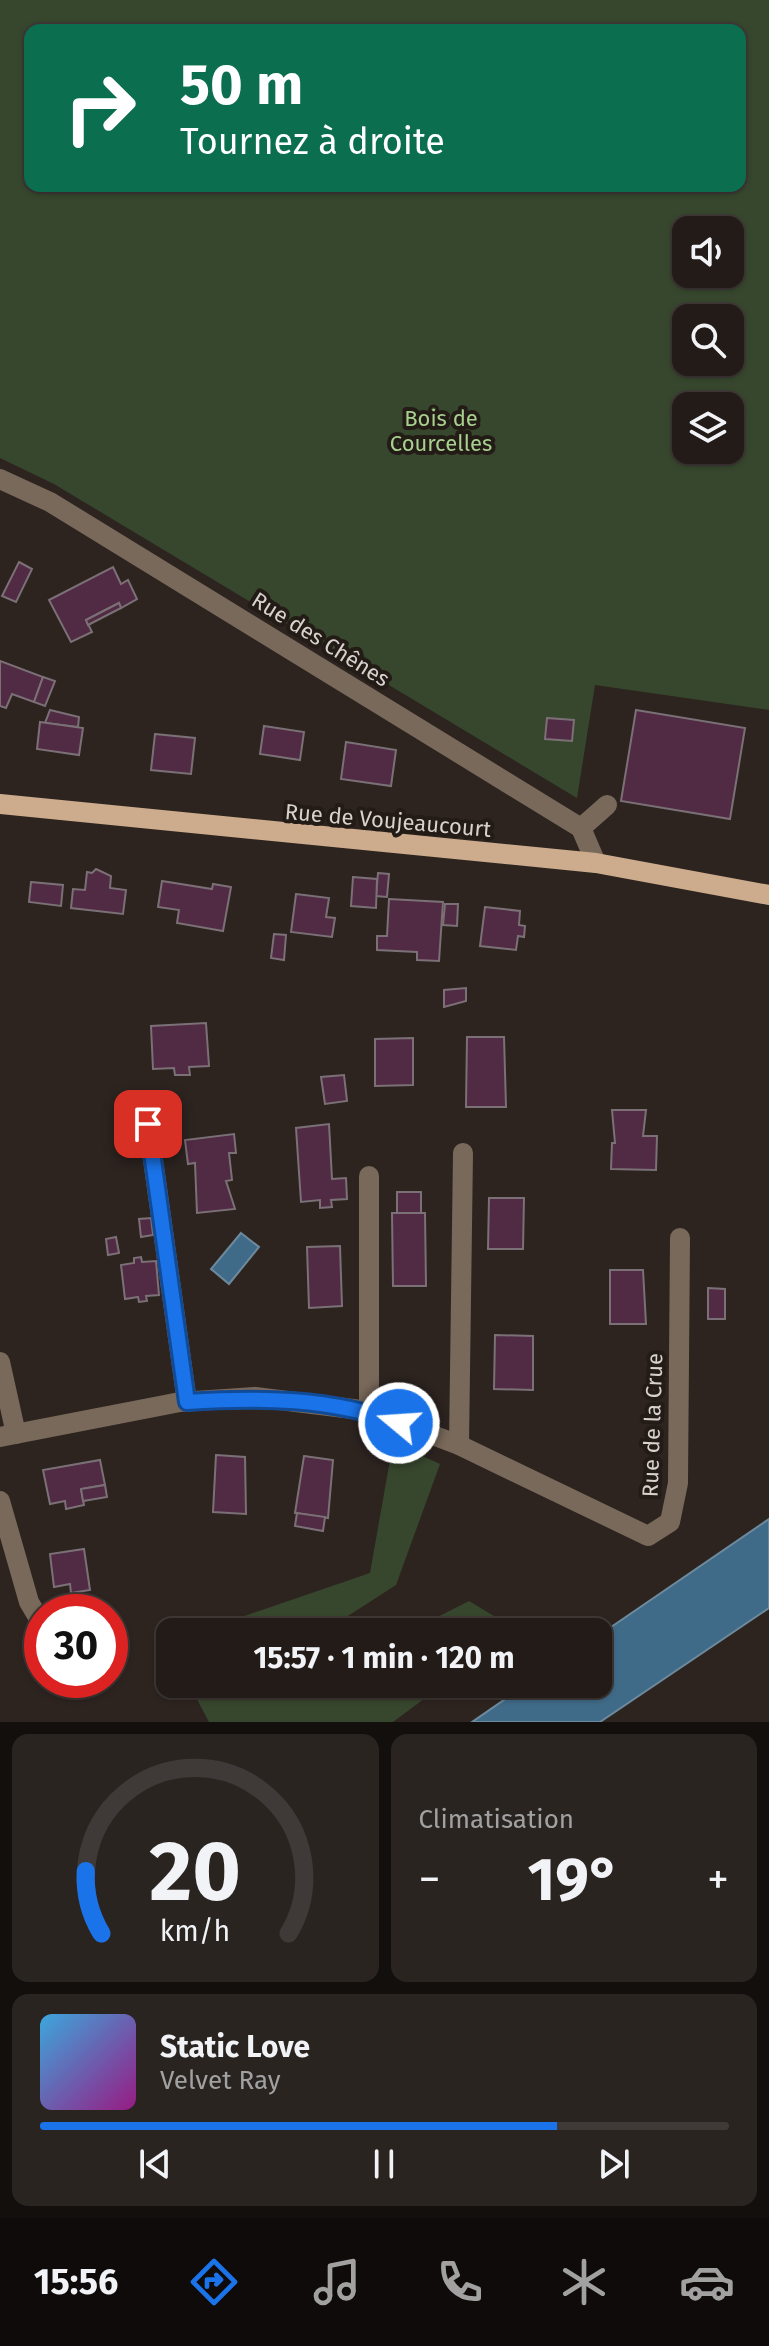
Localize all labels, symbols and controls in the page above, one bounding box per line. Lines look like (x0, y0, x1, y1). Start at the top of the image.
text: 50 m (180, 52, 303, 119)
icon: right (48, 56, 152, 160)
text: Tournez à droite (180, 120, 445, 164)
map controls (672, 216, 744, 464)
button: sound (672, 216, 744, 288)
button: search (672, 304, 744, 376)
button: layers (672, 392, 744, 464)
park label: Bois de Courcelles (390, 405, 492, 457)
street label: Rue des Chênes (247, 586, 395, 693)
street label: Rue de Voujeaucourt (284, 798, 492, 843)
pin (114, 1090, 182, 1158)
icon: arrive (126, 1102, 170, 1146)
street label: Rue de la Crue (636, 1352, 669, 1498)
position arrow (357, 1381, 441, 1465)
speed limit sign: 30 (24, 1594, 128, 1698)
text: 15:57 · 1 min · 120 m (253, 1640, 515, 1676)
text: Climatisation (419, 1804, 574, 1835)
text: 20 (149, 1822, 241, 1922)
text: 19° (527, 1844, 620, 1916)
text: − (419, 1853, 441, 1906)
text: + (707, 1853, 729, 1906)
text: km/h (160, 1914, 231, 1949)
text: Static Love (160, 2029, 310, 2065)
text: Velvet Ray (160, 2065, 280, 2096)
icon: previous (133, 2142, 177, 2186)
icon: pause (362, 2142, 406, 2186)
icon: next (592, 2142, 636, 2186)
icon: directions (186, 2254, 242, 2310)
icon: music (309, 2254, 365, 2310)
icon: phone (432, 2254, 488, 2310)
icon: climate (556, 2254, 612, 2310)
icon: car (679, 2254, 735, 2310)
text: 15:56 (34, 2260, 118, 2304)

